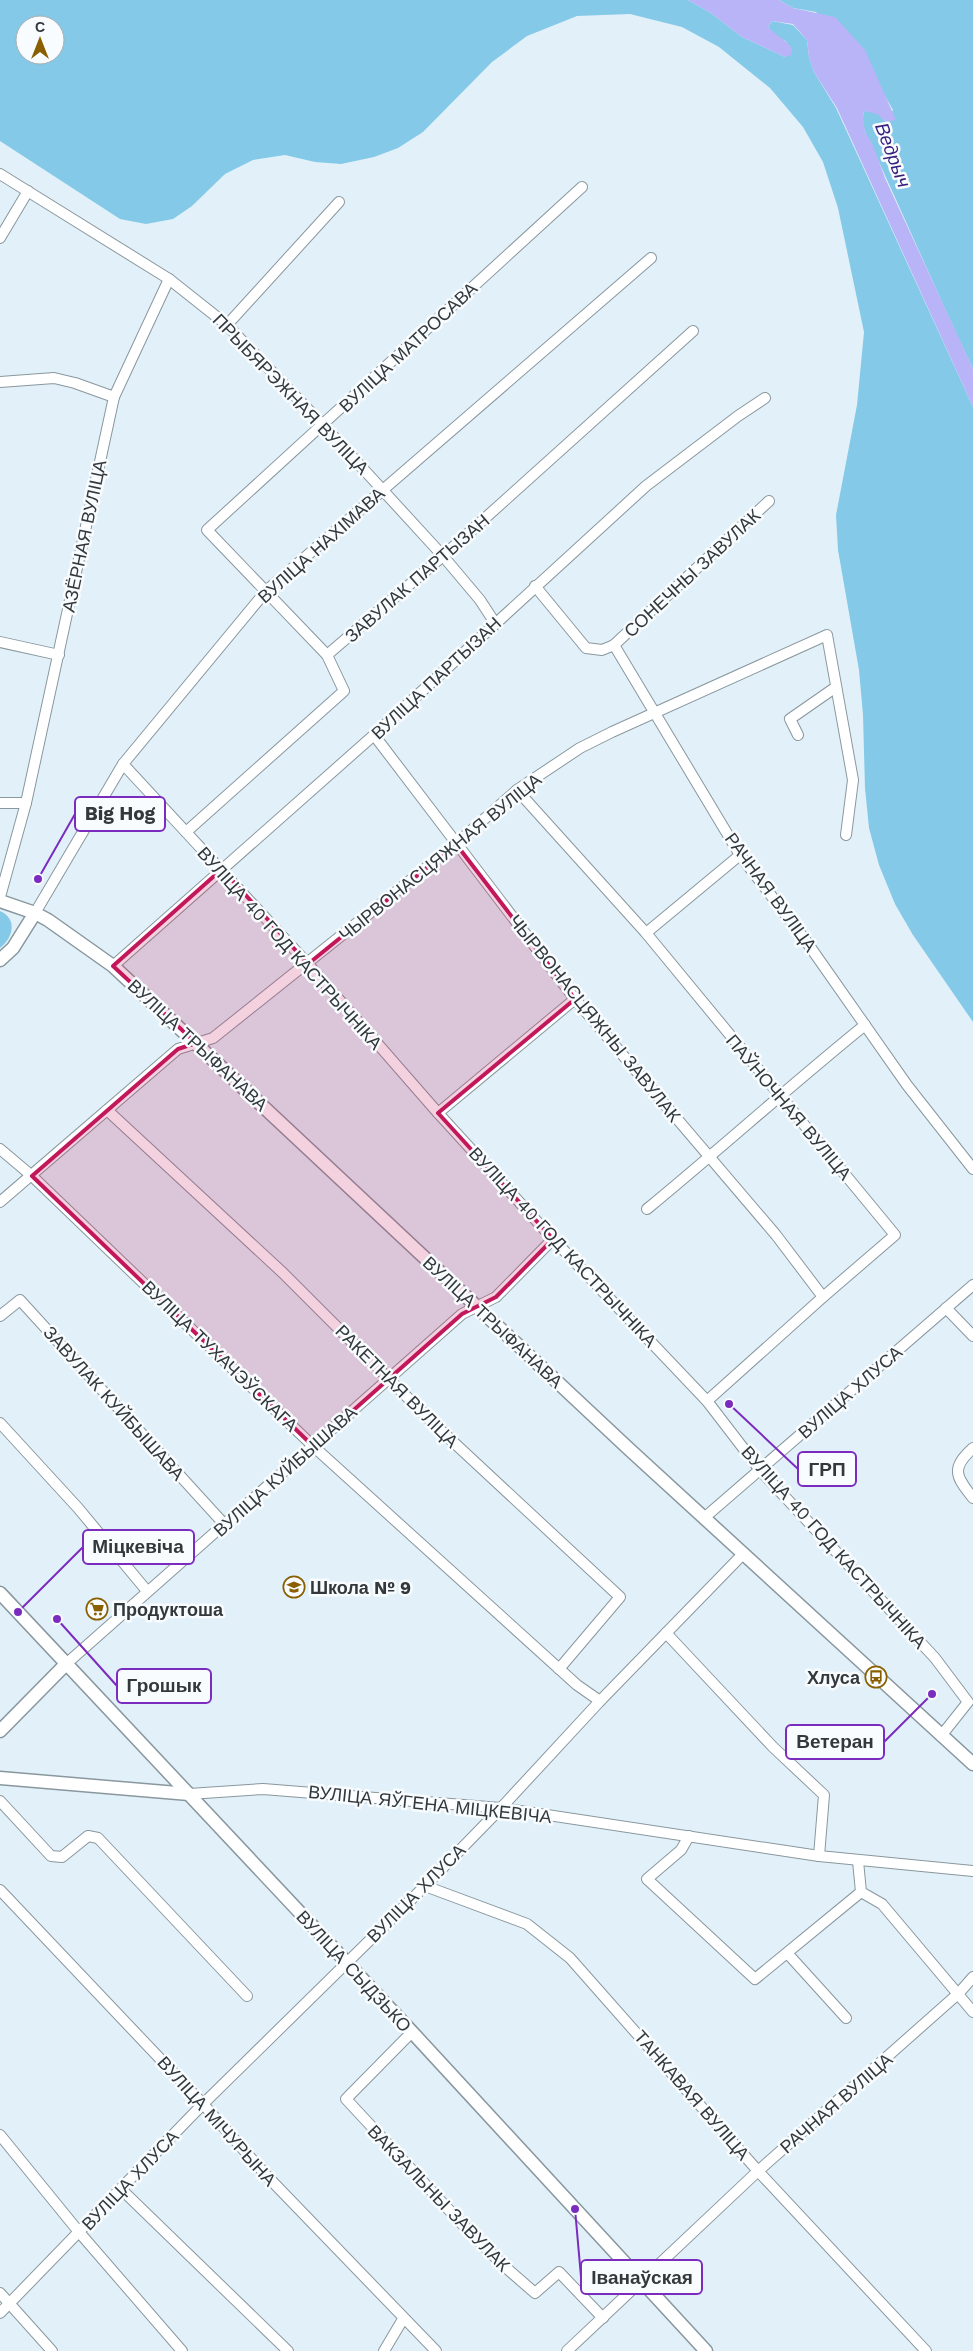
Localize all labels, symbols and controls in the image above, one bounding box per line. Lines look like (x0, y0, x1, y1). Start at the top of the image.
north arrow (15, 15, 65, 65)
text: С (35, 19, 45, 35)
water label: Ведрыч (870, 119, 916, 191)
street label: ВУЛІЦА МАТРОСАВА (335, 278, 481, 416)
street label: ПРЫБЯРЭЖНАЯ ВУЛІЦА (209, 309, 373, 479)
street label: АЗЁРНАЯ ВУЛІЦА (58, 458, 110, 614)
street label: ВУЛІЦА НАХІМАВА (253, 483, 389, 607)
street label: СОНЕЧНЫ ЗАВУЛАК (620, 504, 765, 641)
street label: ЗАВУЛАК ПАРТЫЗАН (340, 510, 494, 646)
street label: ВУЛІЦА ПАРТЫЗАН (367, 613, 505, 743)
street label: ЧЫРВОНАСЦЯЖНАЯ ВУЛІЦА (335, 769, 545, 945)
callout: Big Hog (75, 797, 165, 831)
text: Big Hog (85, 802, 156, 825)
street label: РАЧНАЯ ВУЛІЦА (721, 828, 821, 956)
street label: ВУЛІЦА 40 ГОД КАСТРЫЧНІКА (193, 842, 387, 1054)
street label: ЧЫРВОНАСЦЯЖНЫ ЗАВУЛАК (505, 910, 685, 1126)
street label: ВУЛІЦА ТРЫФАНАВА (124, 975, 272, 1115)
street label: ПАЎНОЧНАЯ ВУЛІЦА (722, 1030, 856, 1184)
street label: ВУЛІЦА 40 ГОД КАСТРЫЧНІКА (465, 1143, 661, 1351)
street label: ВУЛІЦА ТРЫФАНАВА (419, 1252, 567, 1392)
street label: ВУЛІЦА ТУХАЧЭЎСКАГА (138, 1276, 302, 1436)
street label: РАКЕТНАЯ ВУЛІЦА (331, 1320, 463, 1452)
street label: ЗАВУЛАК КУЙБЫШАВА (39, 1322, 189, 1484)
street label: ВУЛІЦА ХЛУСА (794, 1341, 906, 1443)
street label: ВУЛІЦА КУЙБЫШАВА (209, 1401, 361, 1541)
street label: ВУЛІЦА 40 ГОД КАСТРЫЧНІКА (737, 1441, 931, 1653)
callout: ГРП (798, 1452, 856, 1486)
text: ГРП (808, 1458, 846, 1481)
callout: Міцкевіча (83, 1530, 194, 1564)
text: Міцкевіча (92, 1535, 184, 1558)
school or university icon: Школа № 9 (282, 1575, 306, 1599)
place label: Школа № 9 (310, 1577, 411, 1598)
supermarket icon: Продуктоша (85, 1597, 109, 1621)
place label: Продуктоша (113, 1599, 224, 1620)
bus stop icon: Хлуса (864, 1665, 888, 1689)
place label: Хлуса (807, 1667, 861, 1688)
callout: Грошык (117, 1669, 211, 1703)
text: Грошык (127, 1674, 202, 1697)
callout: Ветеран (786, 1725, 884, 1759)
text: Ветеран (796, 1730, 874, 1753)
street label: ВУЛІЦА ЯЎГЕНА МІЦКЕВІЧА (307, 1781, 553, 1827)
street label: ВУЛІЦА ХЛУСА (362, 1839, 470, 1947)
street label: ВУЛІЦА СЫДЗЬКО (292, 1906, 416, 2036)
street label: ТАНКАВАЯ ВУЛІЦА (630, 2026, 754, 2164)
street label: РАЧНАЯ ВУЛІЦА (776, 2049, 896, 2157)
street label: ВУЛІЦА МІЧУРЫНА (153, 2052, 281, 2190)
street label: ВАКЗАЛЬНЫ ЗАВУЛАК (364, 2121, 515, 2276)
street label: ВУЛІЦА ХЛУСА (77, 2126, 183, 2234)
callout: Іванаўская (581, 2260, 702, 2294)
text: Іванаўская (591, 2266, 693, 2289)

